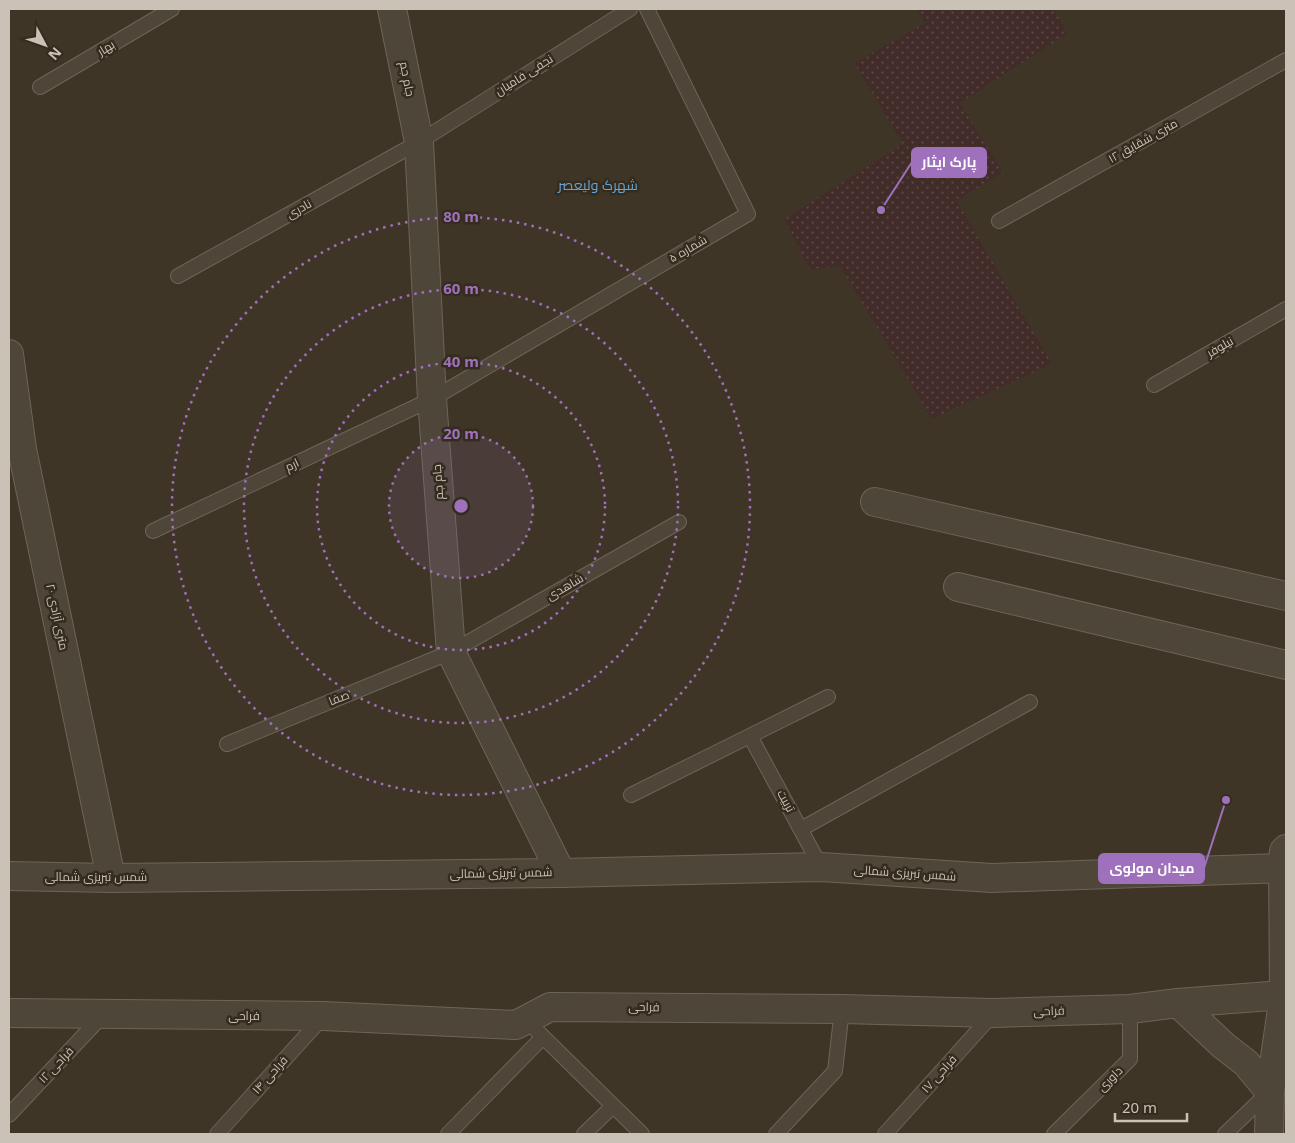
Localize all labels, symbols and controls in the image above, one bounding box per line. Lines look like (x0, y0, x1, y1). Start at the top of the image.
north arrow (20, 20, 70, 70)
street label: بهار (93, 36, 118, 60)
text: N (44, 43, 66, 64)
street label: نجفی فامیان (491, 50, 556, 99)
street label: جام جم (396, 60, 419, 98)
street label: ۱۲ متری شقایق (1105, 114, 1181, 167)
callout: پارک ایثار (912, 148, 986, 177)
text: پارک ایثار (921, 152, 976, 173)
district label: شهرک ولیعصر (557, 175, 638, 194)
street label: نادری (283, 195, 314, 222)
text: 80 m (443, 206, 479, 226)
street label: شماره ۵ (666, 231, 710, 266)
text: 60 m (443, 278, 479, 298)
street label: نیلوفر (1202, 332, 1236, 361)
text: 40 m (443, 351, 479, 371)
text: 20 m (443, 423, 479, 443)
street label: ارم (282, 454, 302, 475)
street label: جام جم (428, 464, 447, 500)
centre of rings (452, 497, 470, 515)
street label: شاهدی (543, 569, 586, 604)
street label: ۲۰ متری آزادی (42, 582, 73, 652)
street label: صفا (326, 686, 352, 709)
street label: تربیت (773, 786, 800, 816)
callout: میدان مولوی (1099, 854, 1204, 883)
text: میدان مولوی (1110, 858, 1194, 877)
street label: شمس تبریزی شمالی (853, 860, 957, 885)
street label: شمس تبریزی شمالی (450, 863, 552, 882)
street label: شمس تبریزی شمالی (45, 868, 147, 885)
street label: فراحی (628, 998, 660, 1015)
street label: فراحی (1033, 1001, 1065, 1020)
street label: فراحی (228, 1007, 260, 1024)
street label: فراحی ۱۲ (34, 1043, 77, 1087)
street label: فراحی ۱۷ (917, 1051, 960, 1096)
street label: فراحی ۱۴ (248, 1052, 291, 1098)
street label: داوری (1093, 1062, 1126, 1095)
scale bar (1115, 1090, 1188, 1122)
text: 20 m (1122, 1097, 1157, 1117)

